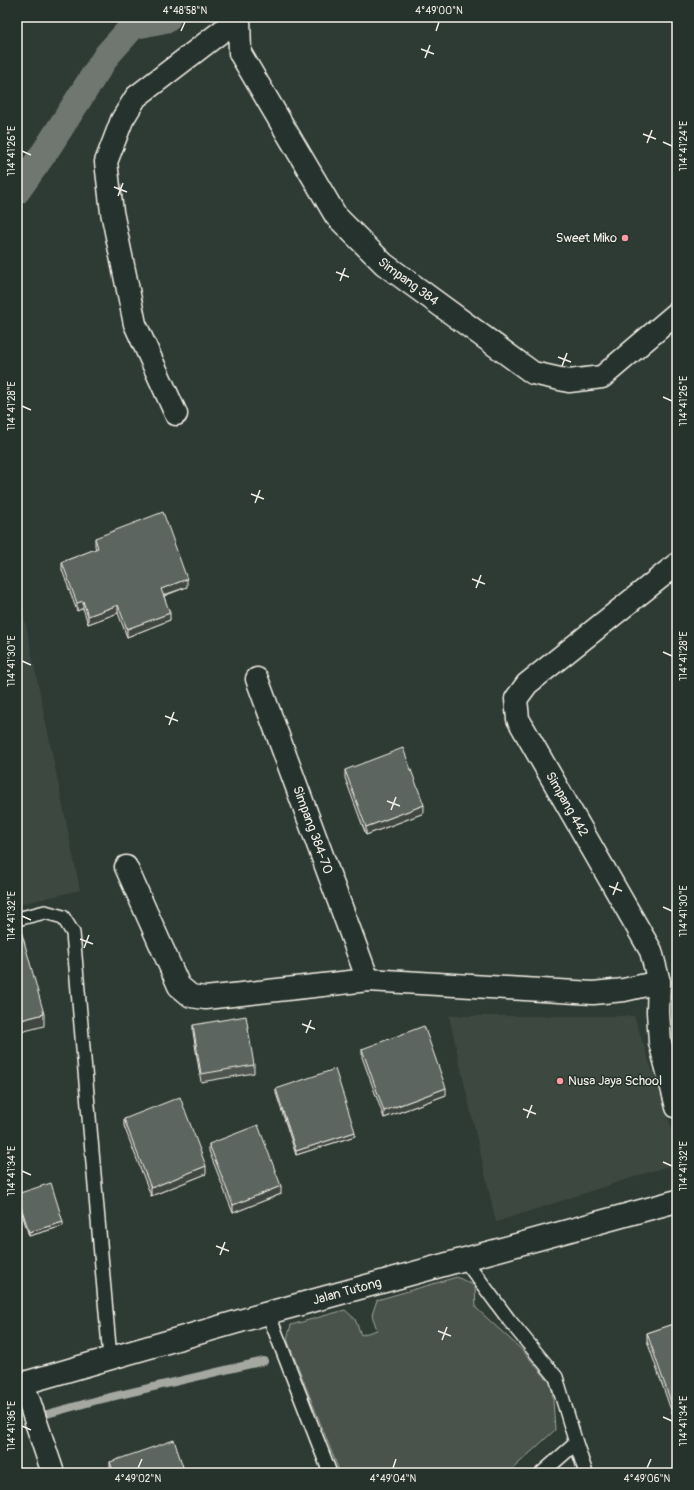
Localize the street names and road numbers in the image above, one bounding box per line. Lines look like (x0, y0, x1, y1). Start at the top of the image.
street label: Simpang 384 (374, 254, 442, 309)
street label: Simpang 442 (542, 769, 592, 839)
street label: Simpang 384-70 (289, 784, 336, 876)
street label: Jalan Tutong (311, 1274, 384, 1308)

